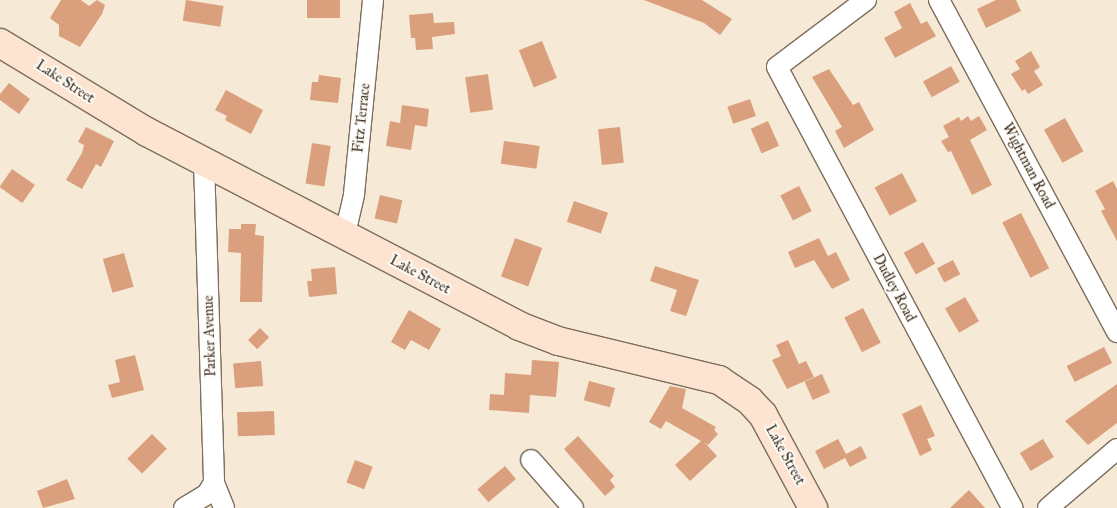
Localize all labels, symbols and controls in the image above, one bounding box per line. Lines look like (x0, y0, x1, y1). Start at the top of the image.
street label: Lake Street (33, 57, 97, 107)
street label: Fitz Terrace (350, 82, 374, 154)
street label: Wightman Road (998, 120, 1058, 212)
street label: Dudley Road (869, 251, 919, 325)
street label: Lake Street (387, 252, 453, 298)
street label: Parker Avenue (200, 295, 220, 377)
street label: Lake Street (762, 422, 808, 488)

